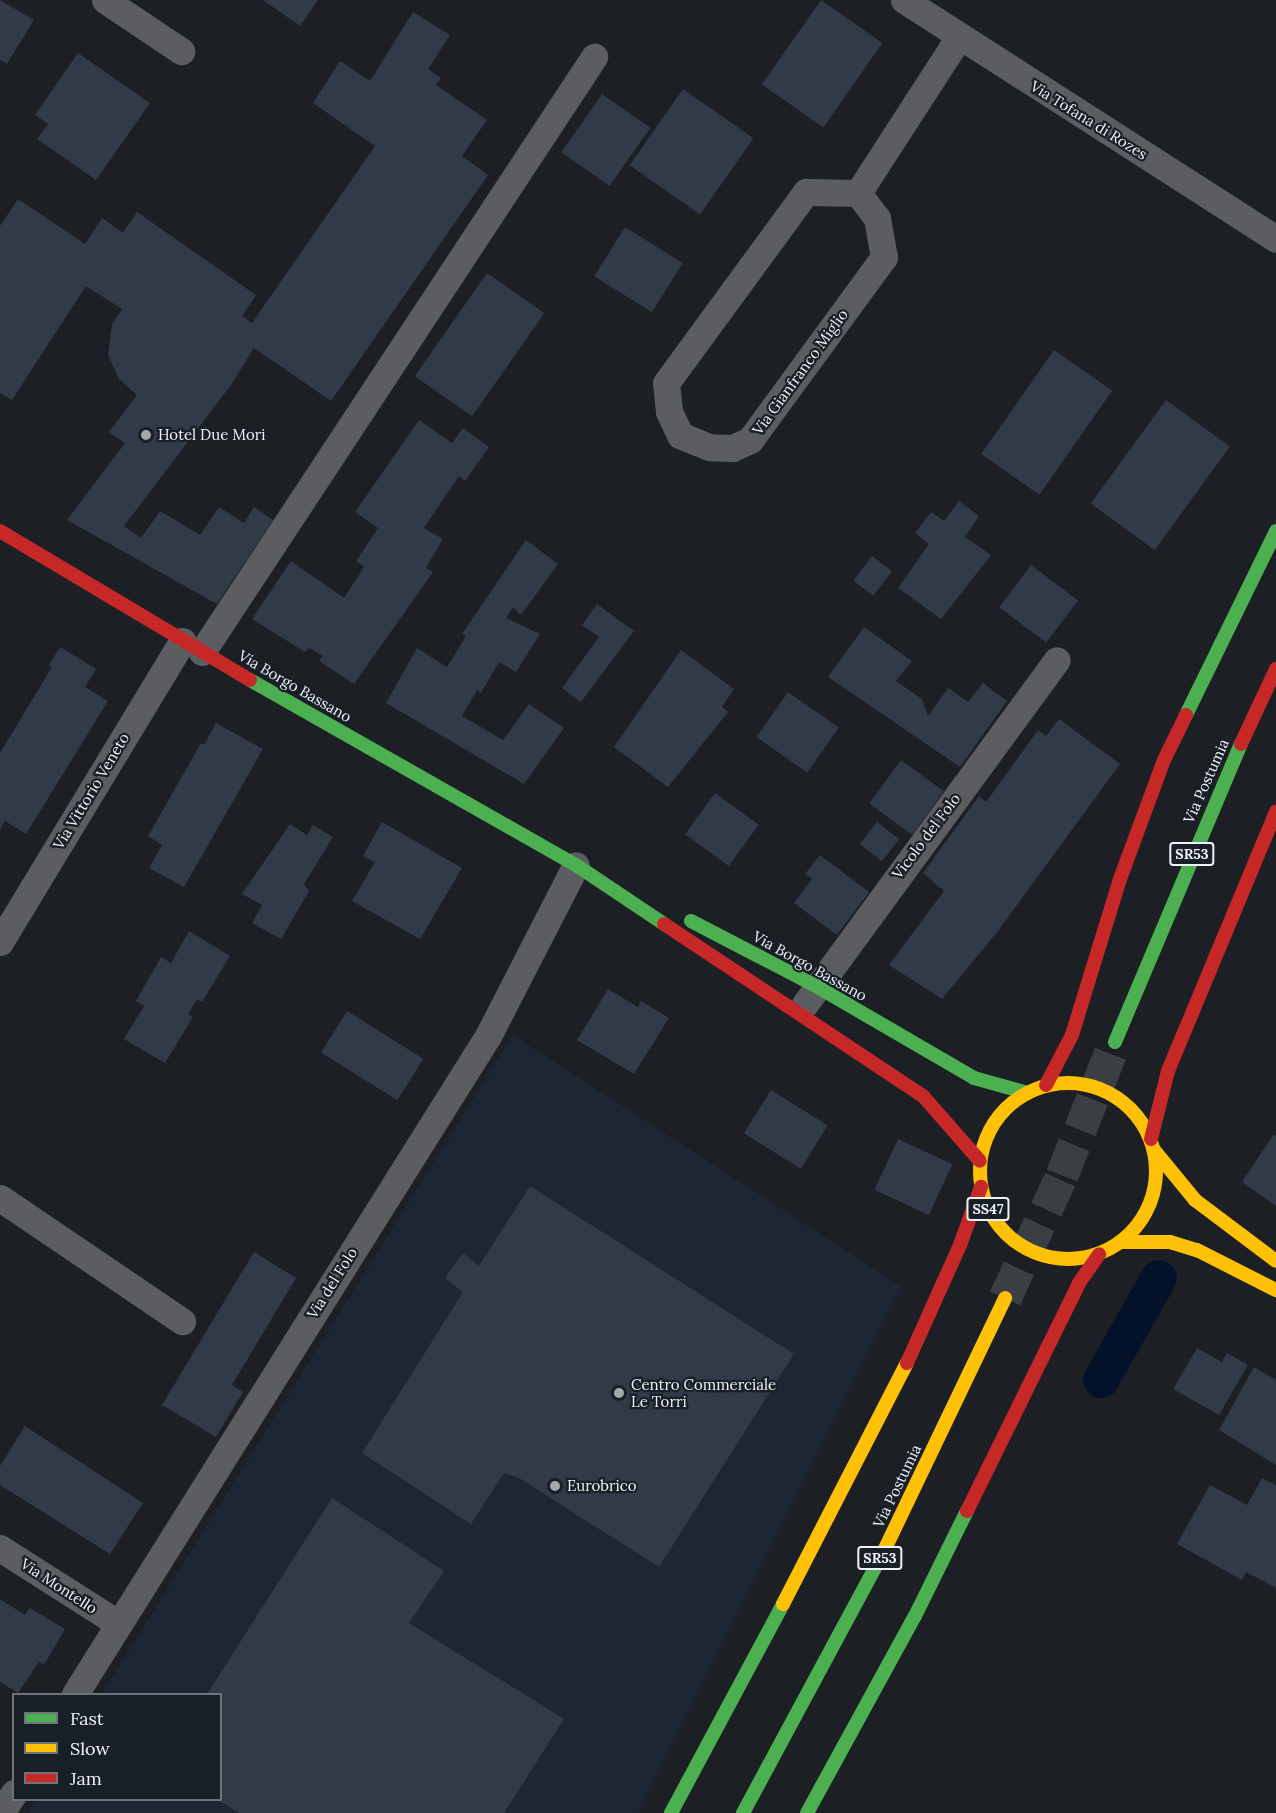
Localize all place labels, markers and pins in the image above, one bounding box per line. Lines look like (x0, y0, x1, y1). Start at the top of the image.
place label: Hotel Due Mori (158, 426, 265, 444)
marker: Hotel Due Mori (139, 428, 153, 442)
place label: Centro Commerciale Le Torri (631, 1375, 776, 1410)
marker: Centro Commerciale Le Torri (612, 1386, 626, 1400)
place label: Eurobrico (567, 1477, 636, 1495)
marker: Eurobrico (548, 1479, 562, 1493)

